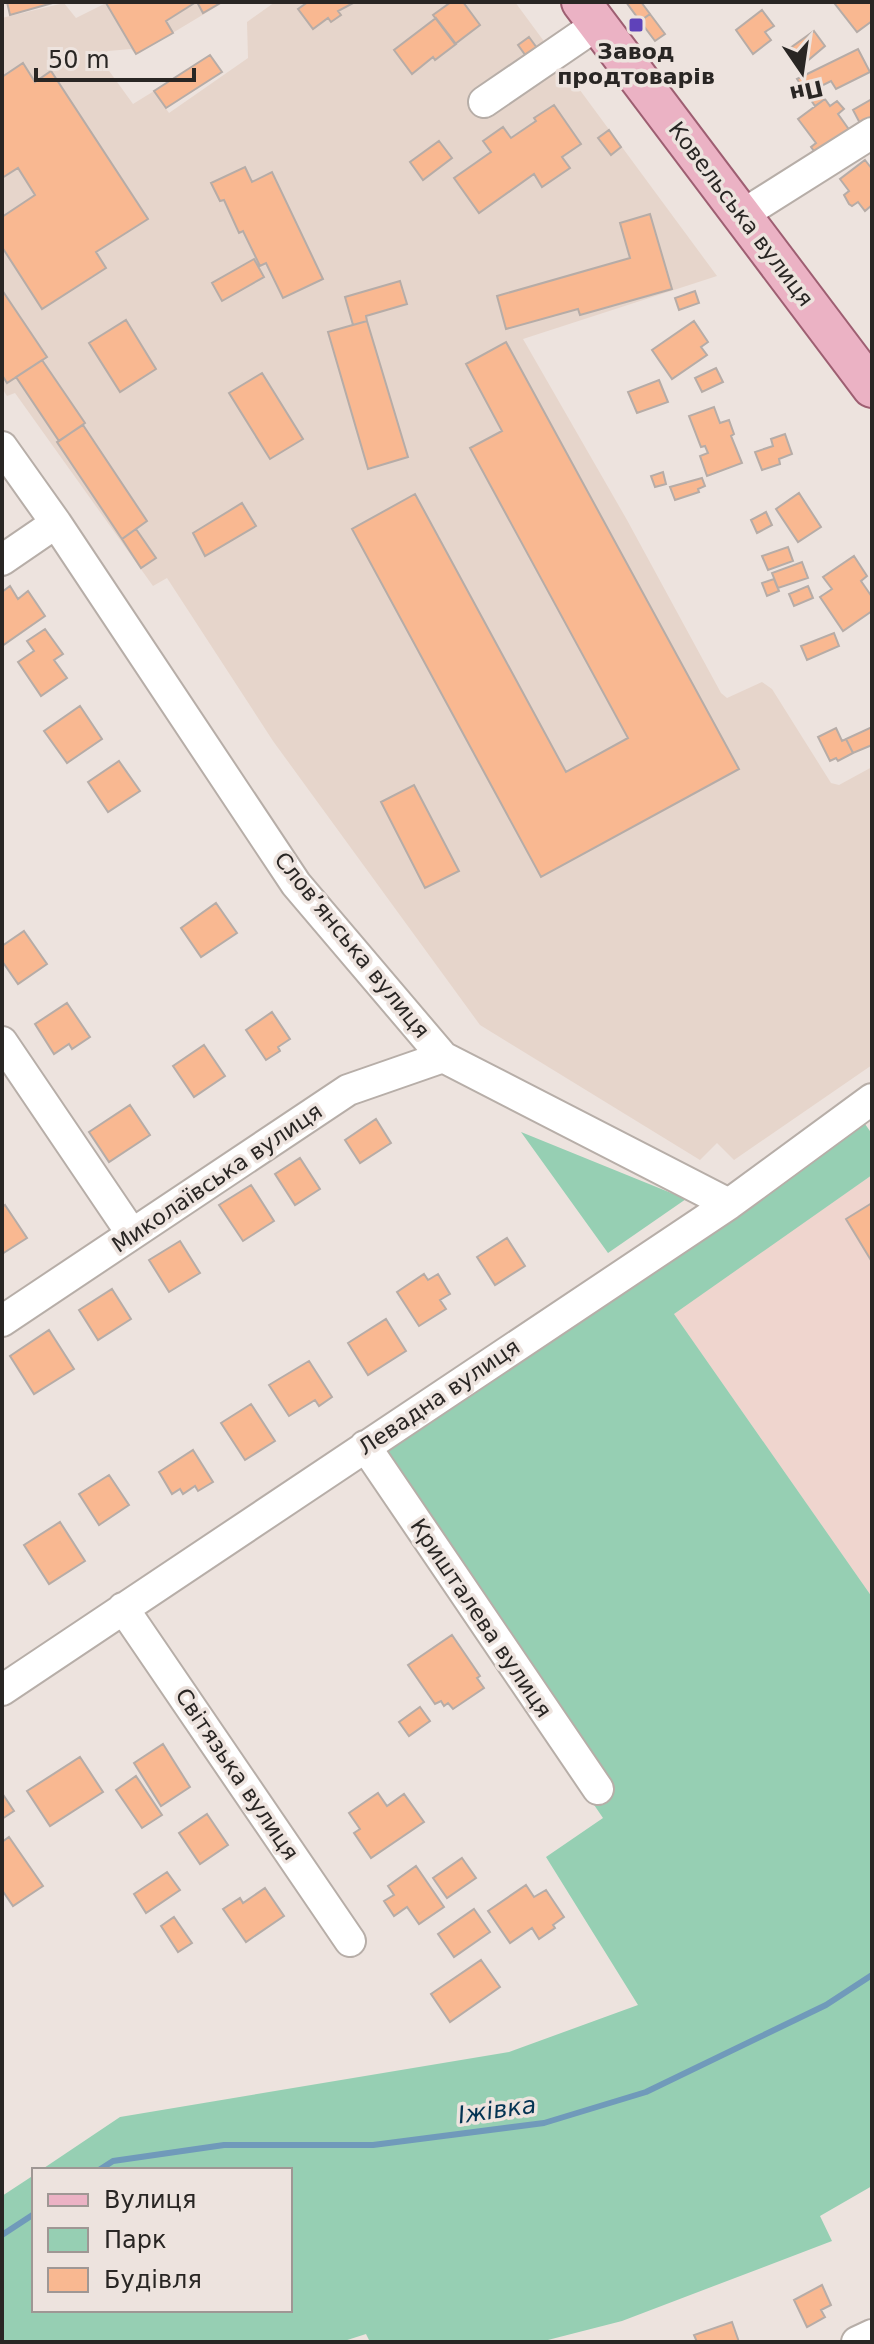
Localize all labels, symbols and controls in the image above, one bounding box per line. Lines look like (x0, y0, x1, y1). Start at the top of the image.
marker: Завод продтоварів (627, 16, 645, 34)
scale bar (36, 32, 194, 82)
north arrow (762, 32, 842, 112)
place label: Завод продтоварів (557, 39, 715, 89)
text: 50 m (48, 46, 110, 74)
text: Пн (787, 75, 826, 107)
street label: Ковельська вулиця (664, 117, 818, 311)
street label: Словʼянська вулиця (269, 847, 435, 1043)
street label: Миколаївська вулиця (107, 1098, 327, 1258)
street label: Левадна вулиця (354, 1334, 524, 1460)
street label: Кришталева вулиця (405, 1514, 557, 1722)
street label: Світязька вулиця (170, 1683, 304, 1865)
water label: Іжівка (456, 2091, 538, 2129)
legend (32, 2168, 292, 2312)
text: Вулиця (104, 2186, 196, 2214)
text: Парк (104, 2226, 166, 2254)
text: Будівля (104, 2266, 202, 2294)

